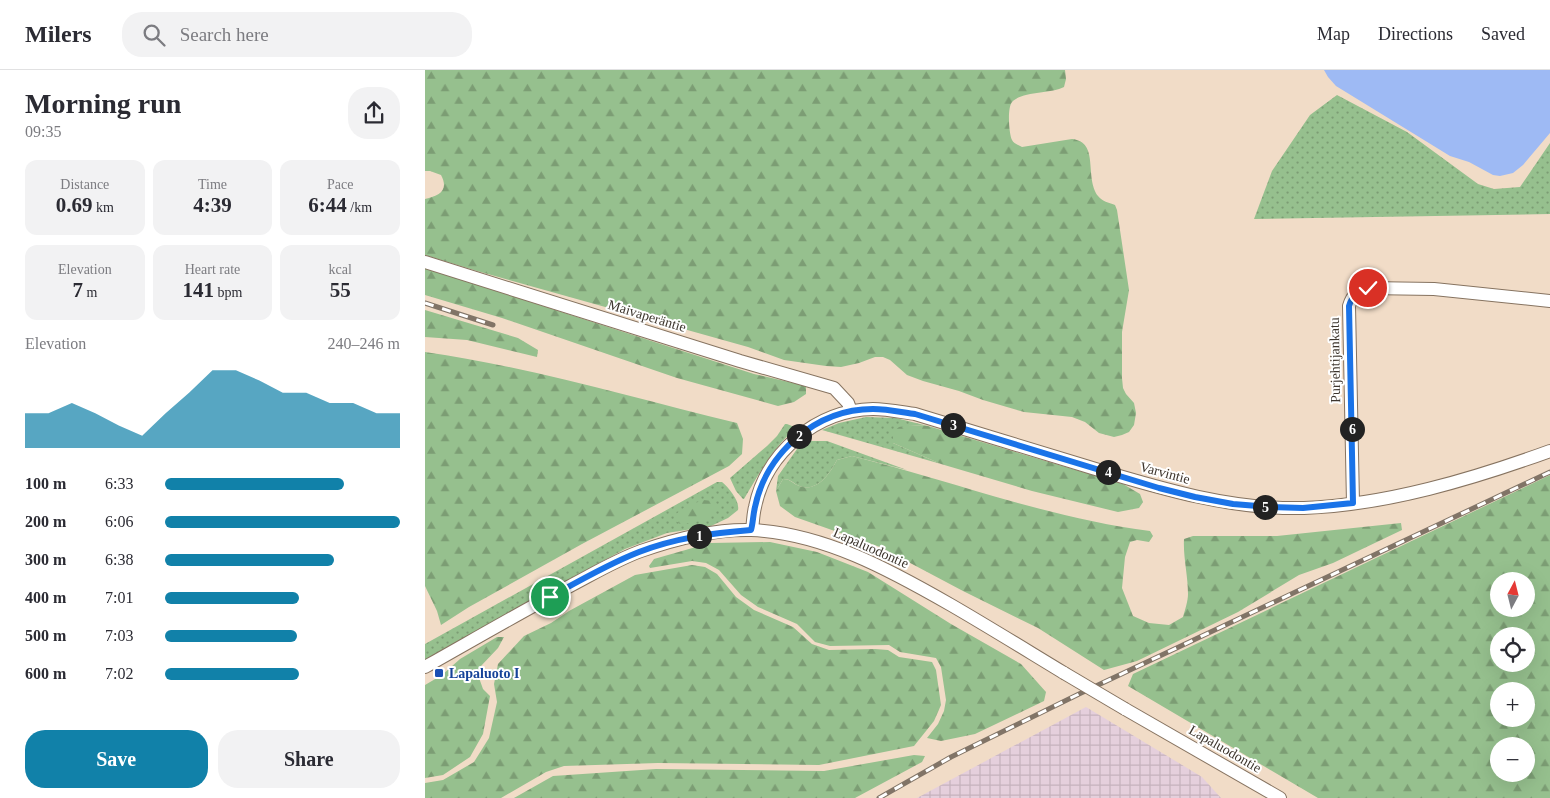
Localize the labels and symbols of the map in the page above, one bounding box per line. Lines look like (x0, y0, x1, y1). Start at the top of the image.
pin (1347, 267, 1389, 309)
street label: Maivaperäntie (606, 297, 688, 335)
street label: Purjehtijankatu (1327, 317, 1343, 403)
pin: 3 (941, 412, 965, 438)
pin: 6 (1339, 416, 1365, 442)
pin: 2 (787, 424, 811, 448)
street label: Varvintie (1138, 459, 1192, 487)
pin: 4 (1095, 460, 1121, 484)
pin: 5 (1253, 494, 1277, 520)
pin: 1 (687, 524, 711, 548)
street label: Lapaluodontie (831, 525, 911, 571)
north arrow (1490, 572, 1535, 618)
pin (529, 576, 571, 618)
place label: Lapaluoto I (449, 666, 519, 681)
marker: Lapaluoto I (433, 667, 445, 679)
street label: Lapaluodontie (1186, 722, 1264, 776)

